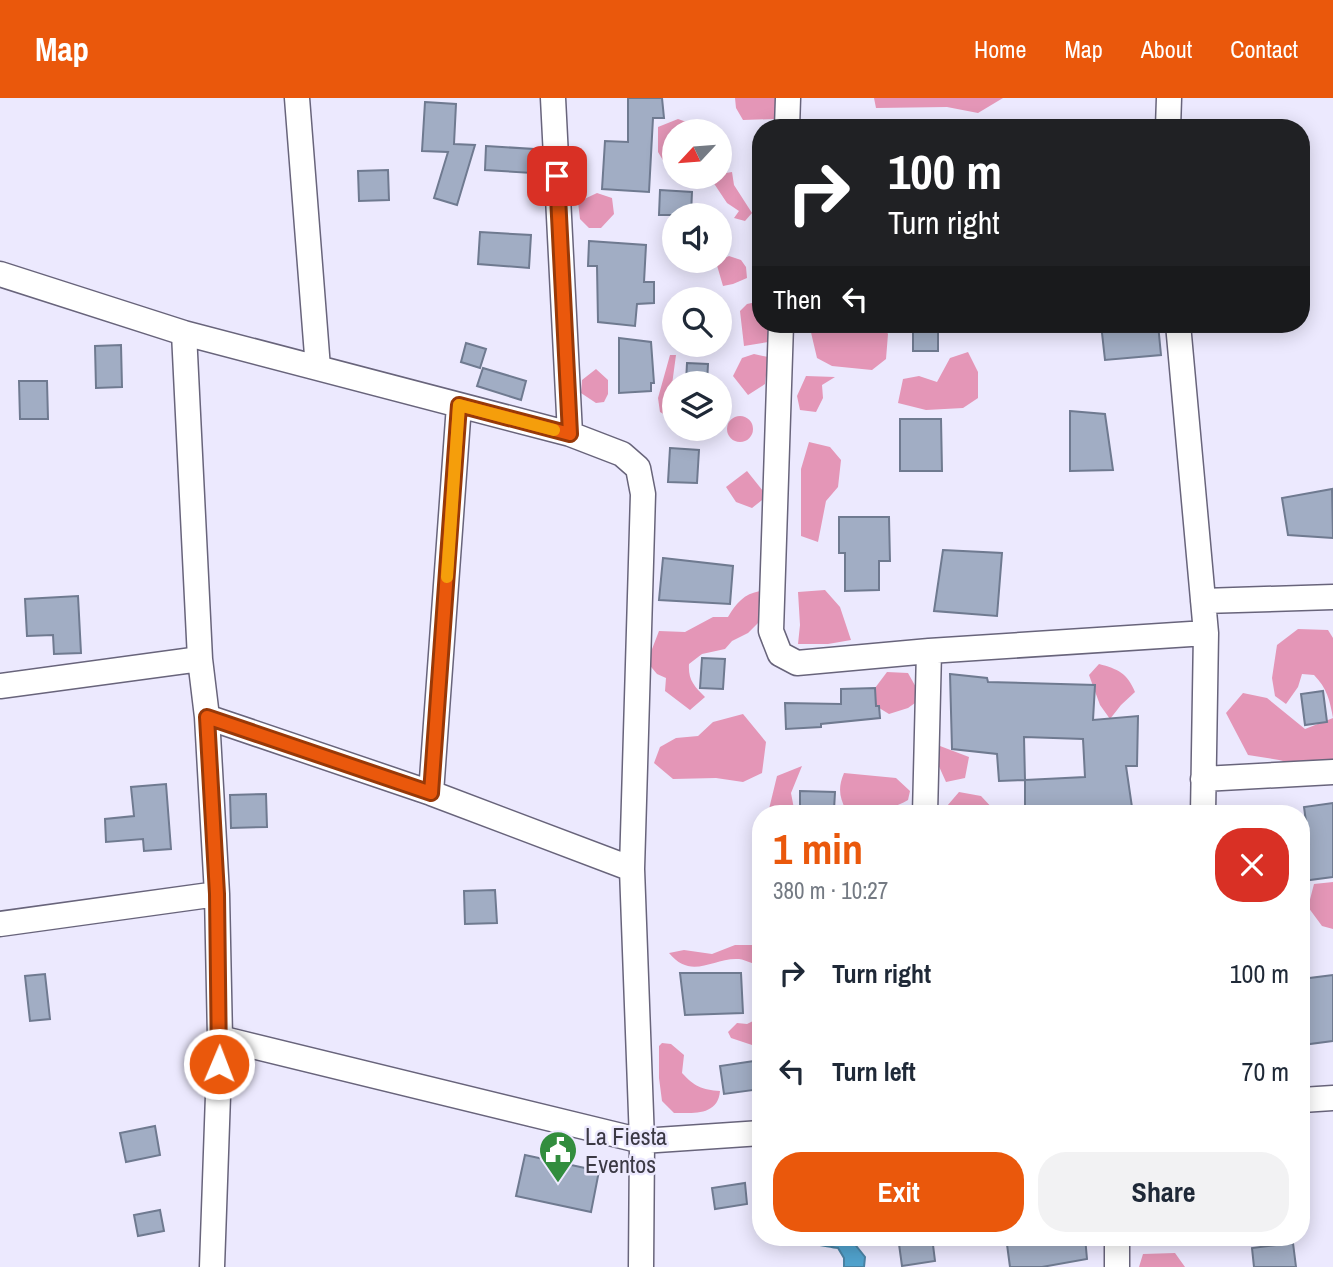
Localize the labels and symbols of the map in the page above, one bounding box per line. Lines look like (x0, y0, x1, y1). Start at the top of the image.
north arrow (662, 119, 732, 189)
pin (527, 146, 587, 206)
position arrow (182, 1027, 256, 1101)
place label: La Fiesta Eventos (585, 1120, 667, 1180)
public building icon: La Fiesta Eventos (537, 1129, 579, 1184)

